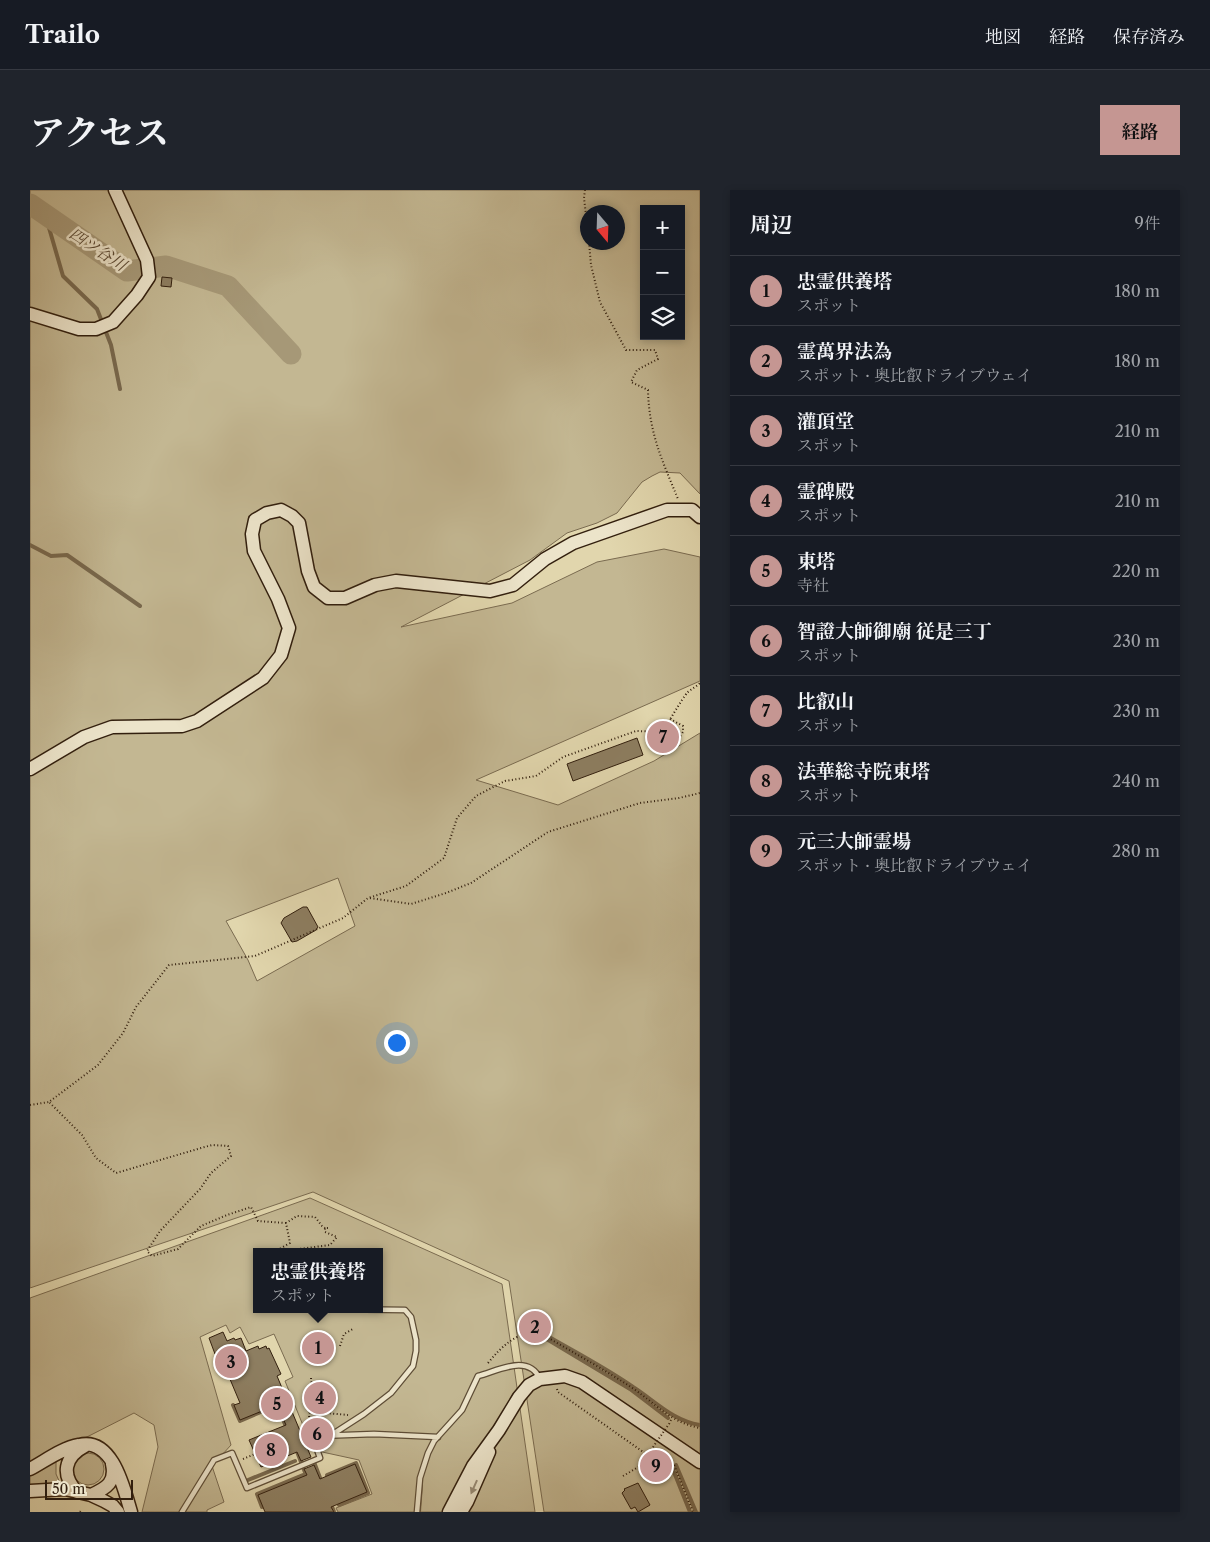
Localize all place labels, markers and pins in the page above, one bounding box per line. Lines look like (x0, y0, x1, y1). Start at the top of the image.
pin: 7 (647, 718, 679, 756)
pin: 2 (519, 1308, 551, 1346)
pin: 1 (302, 1329, 334, 1367)
pin: 3 (215, 1343, 247, 1381)
pin: 4 (304, 1379, 336, 1417)
pin: 5 (261, 1385, 293, 1423)
pin: 6 (301, 1415, 333, 1453)
pin: 8 (255, 1431, 287, 1469)
pin: 9 (640, 1447, 672, 1485)

